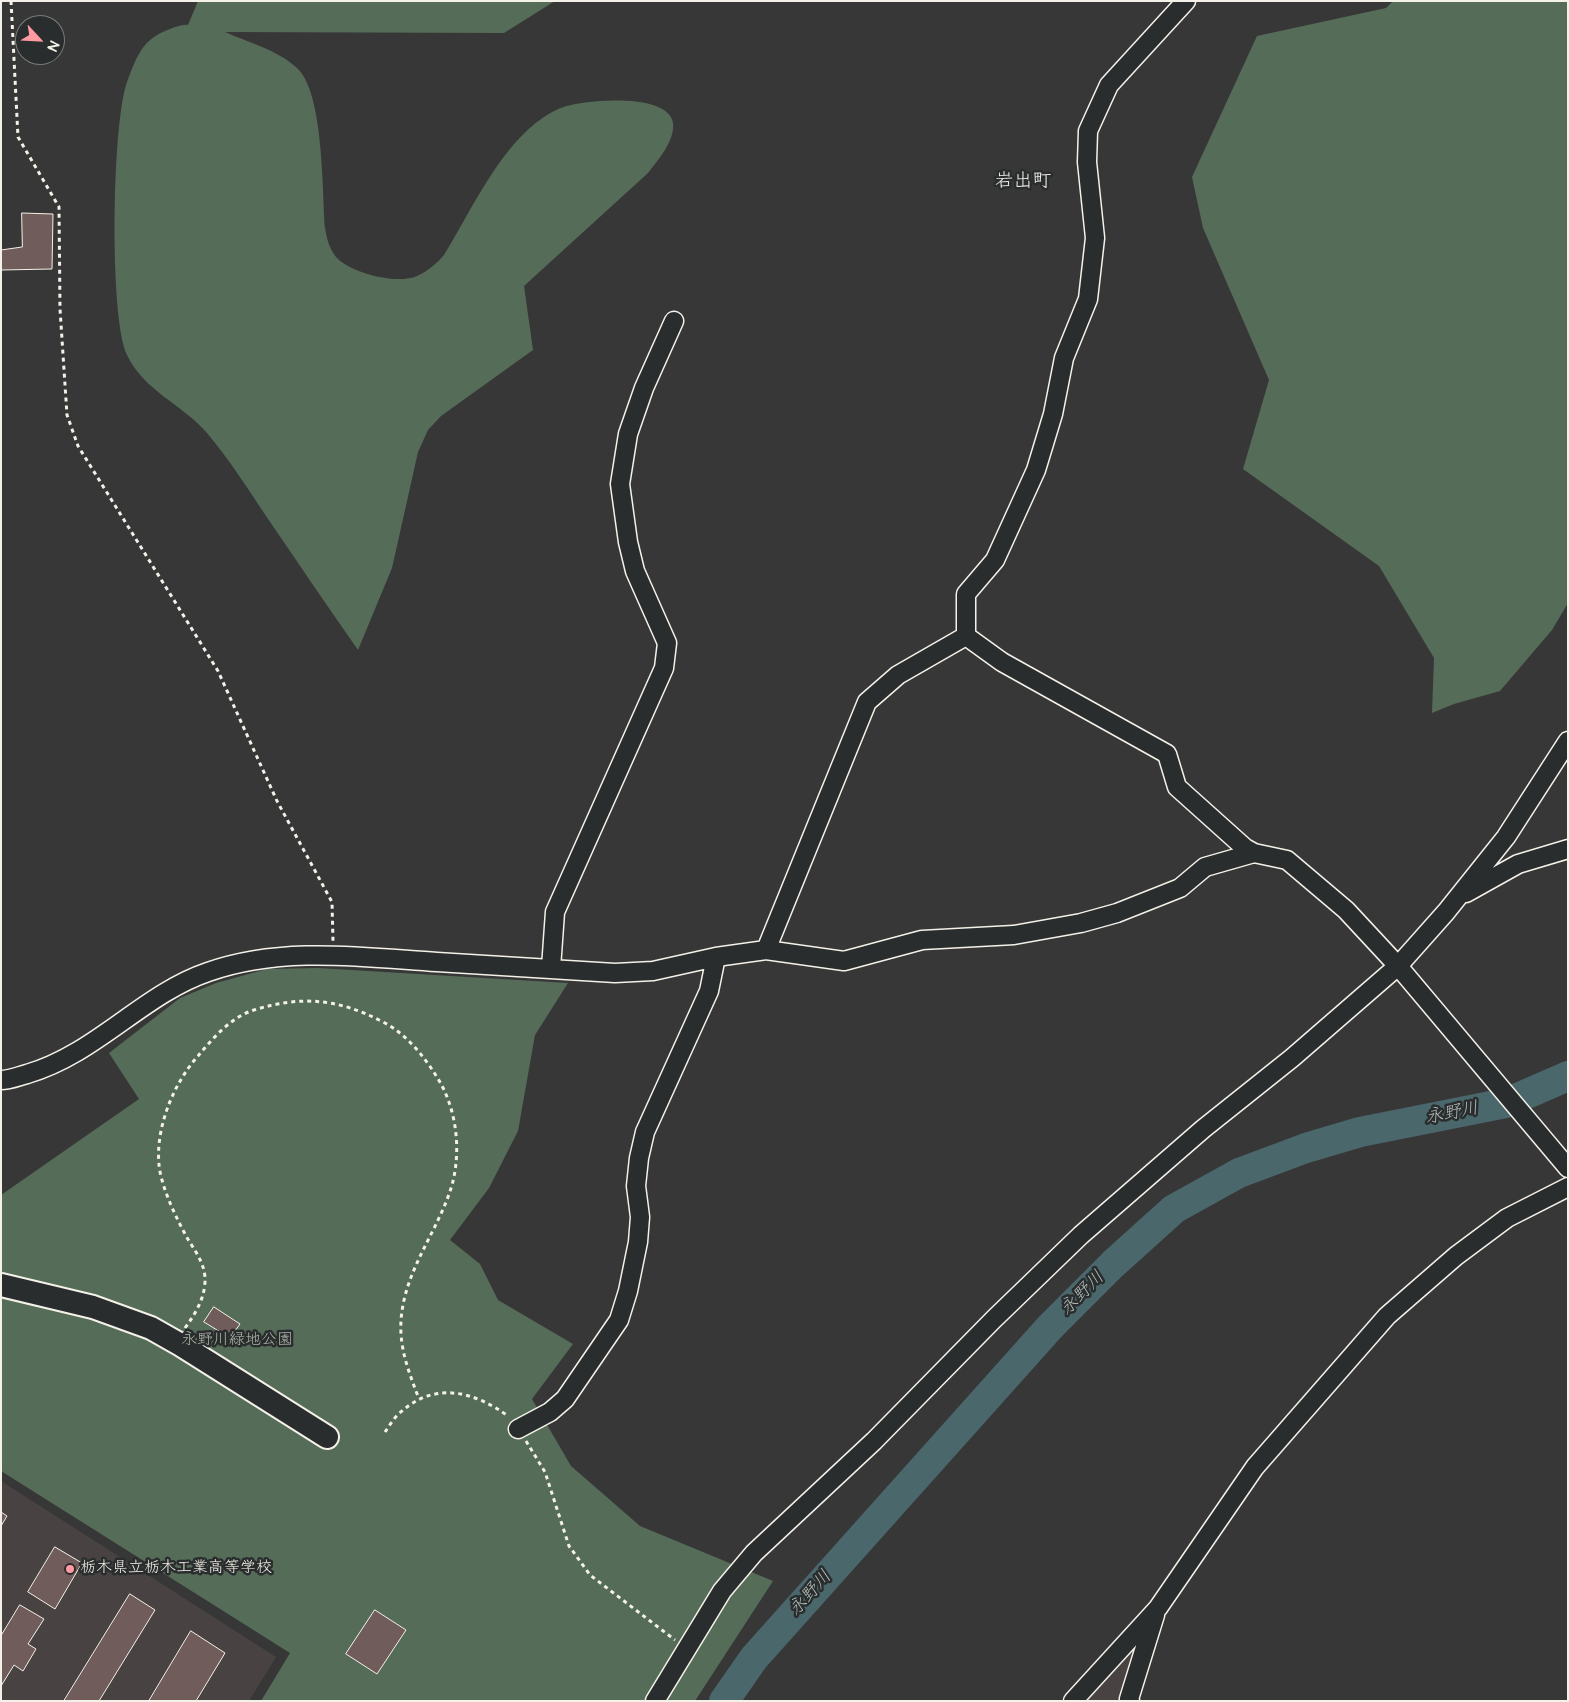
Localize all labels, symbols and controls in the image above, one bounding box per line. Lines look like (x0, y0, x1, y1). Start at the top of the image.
north arrow (15, 15, 65, 65)
text: N (42, 38, 64, 54)
district label: 岩出町 (995, 171, 1051, 193)
water label: 永野川 (1423, 1098, 1481, 1130)
water label: 永野川 (1056, 1267, 1110, 1321)
park label: 永野川緑地公園 (181, 1331, 293, 1351)
place label: 栃木県立栃木工業高等学校 (80, 1559, 272, 1579)
marker: 栃木県立栃木工業高等学校 (64, 1563, 76, 1575)
water label: 永野川 (785, 1567, 837, 1621)

